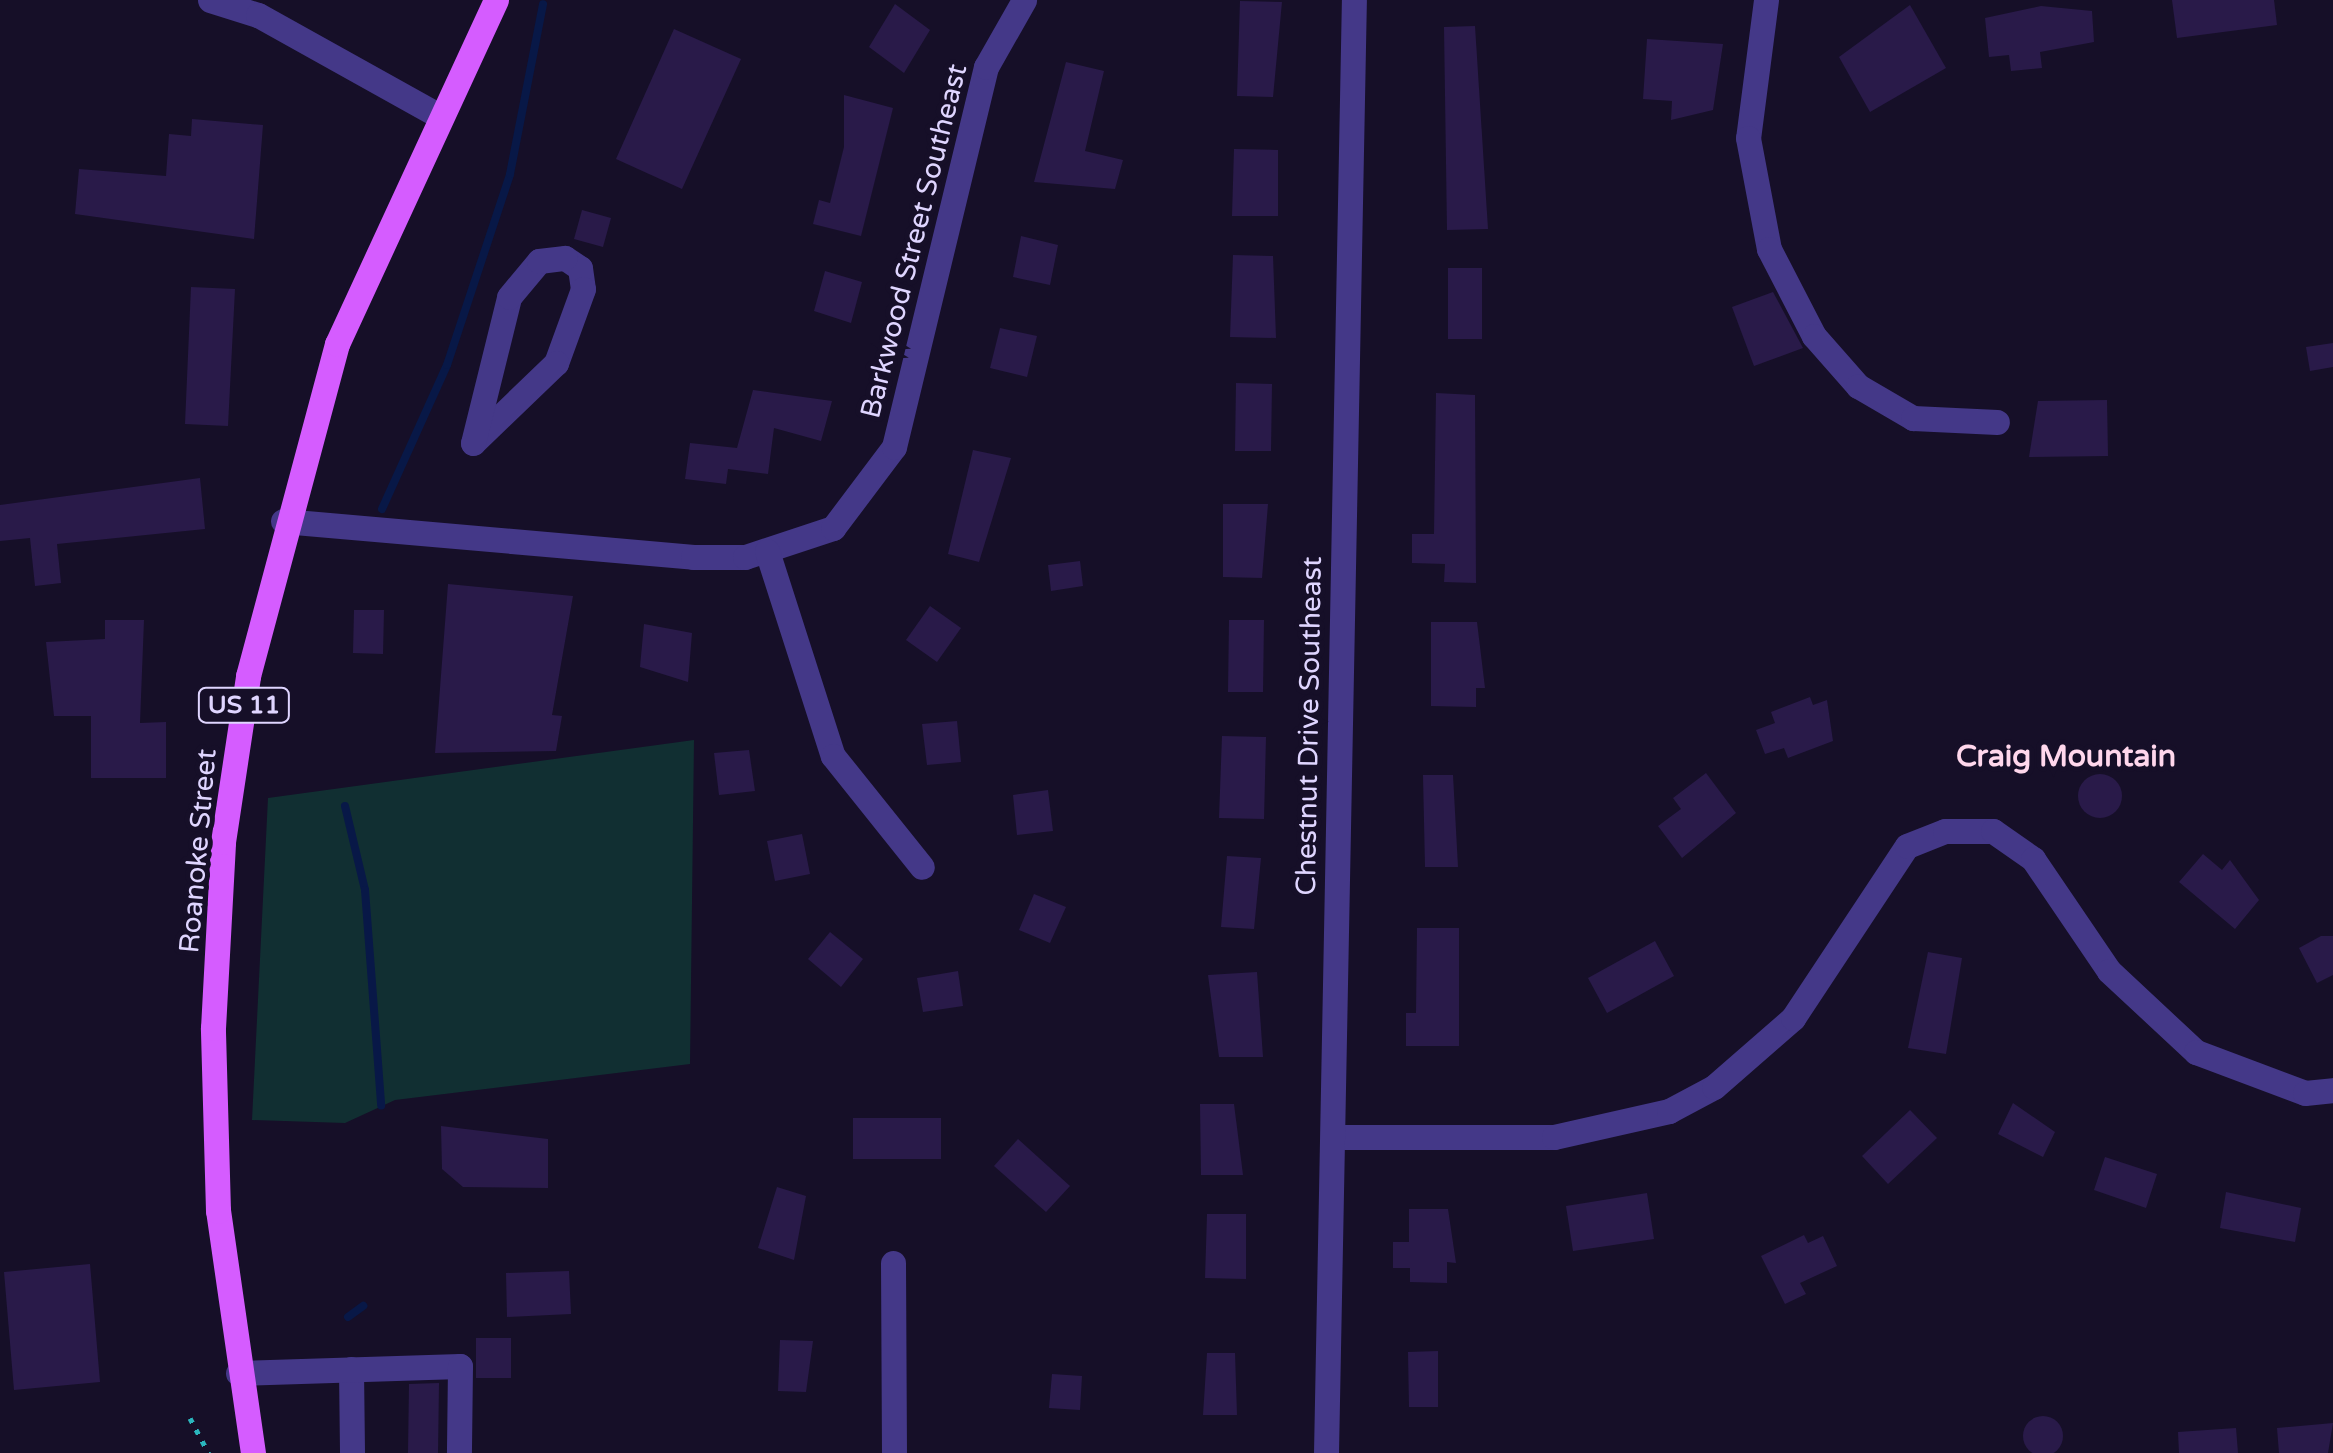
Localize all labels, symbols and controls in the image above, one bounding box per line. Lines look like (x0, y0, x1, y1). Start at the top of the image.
street label: Barkwood Street Southeast (854, 60, 974, 422)
street label: Chestnut Drive Southeast (1289, 556, 1329, 896)
road number: US 11 (196, 685, 292, 725)
district label: Craig Mountain (1956, 739, 2176, 775)
street label: Roanoke Street (172, 747, 224, 955)

